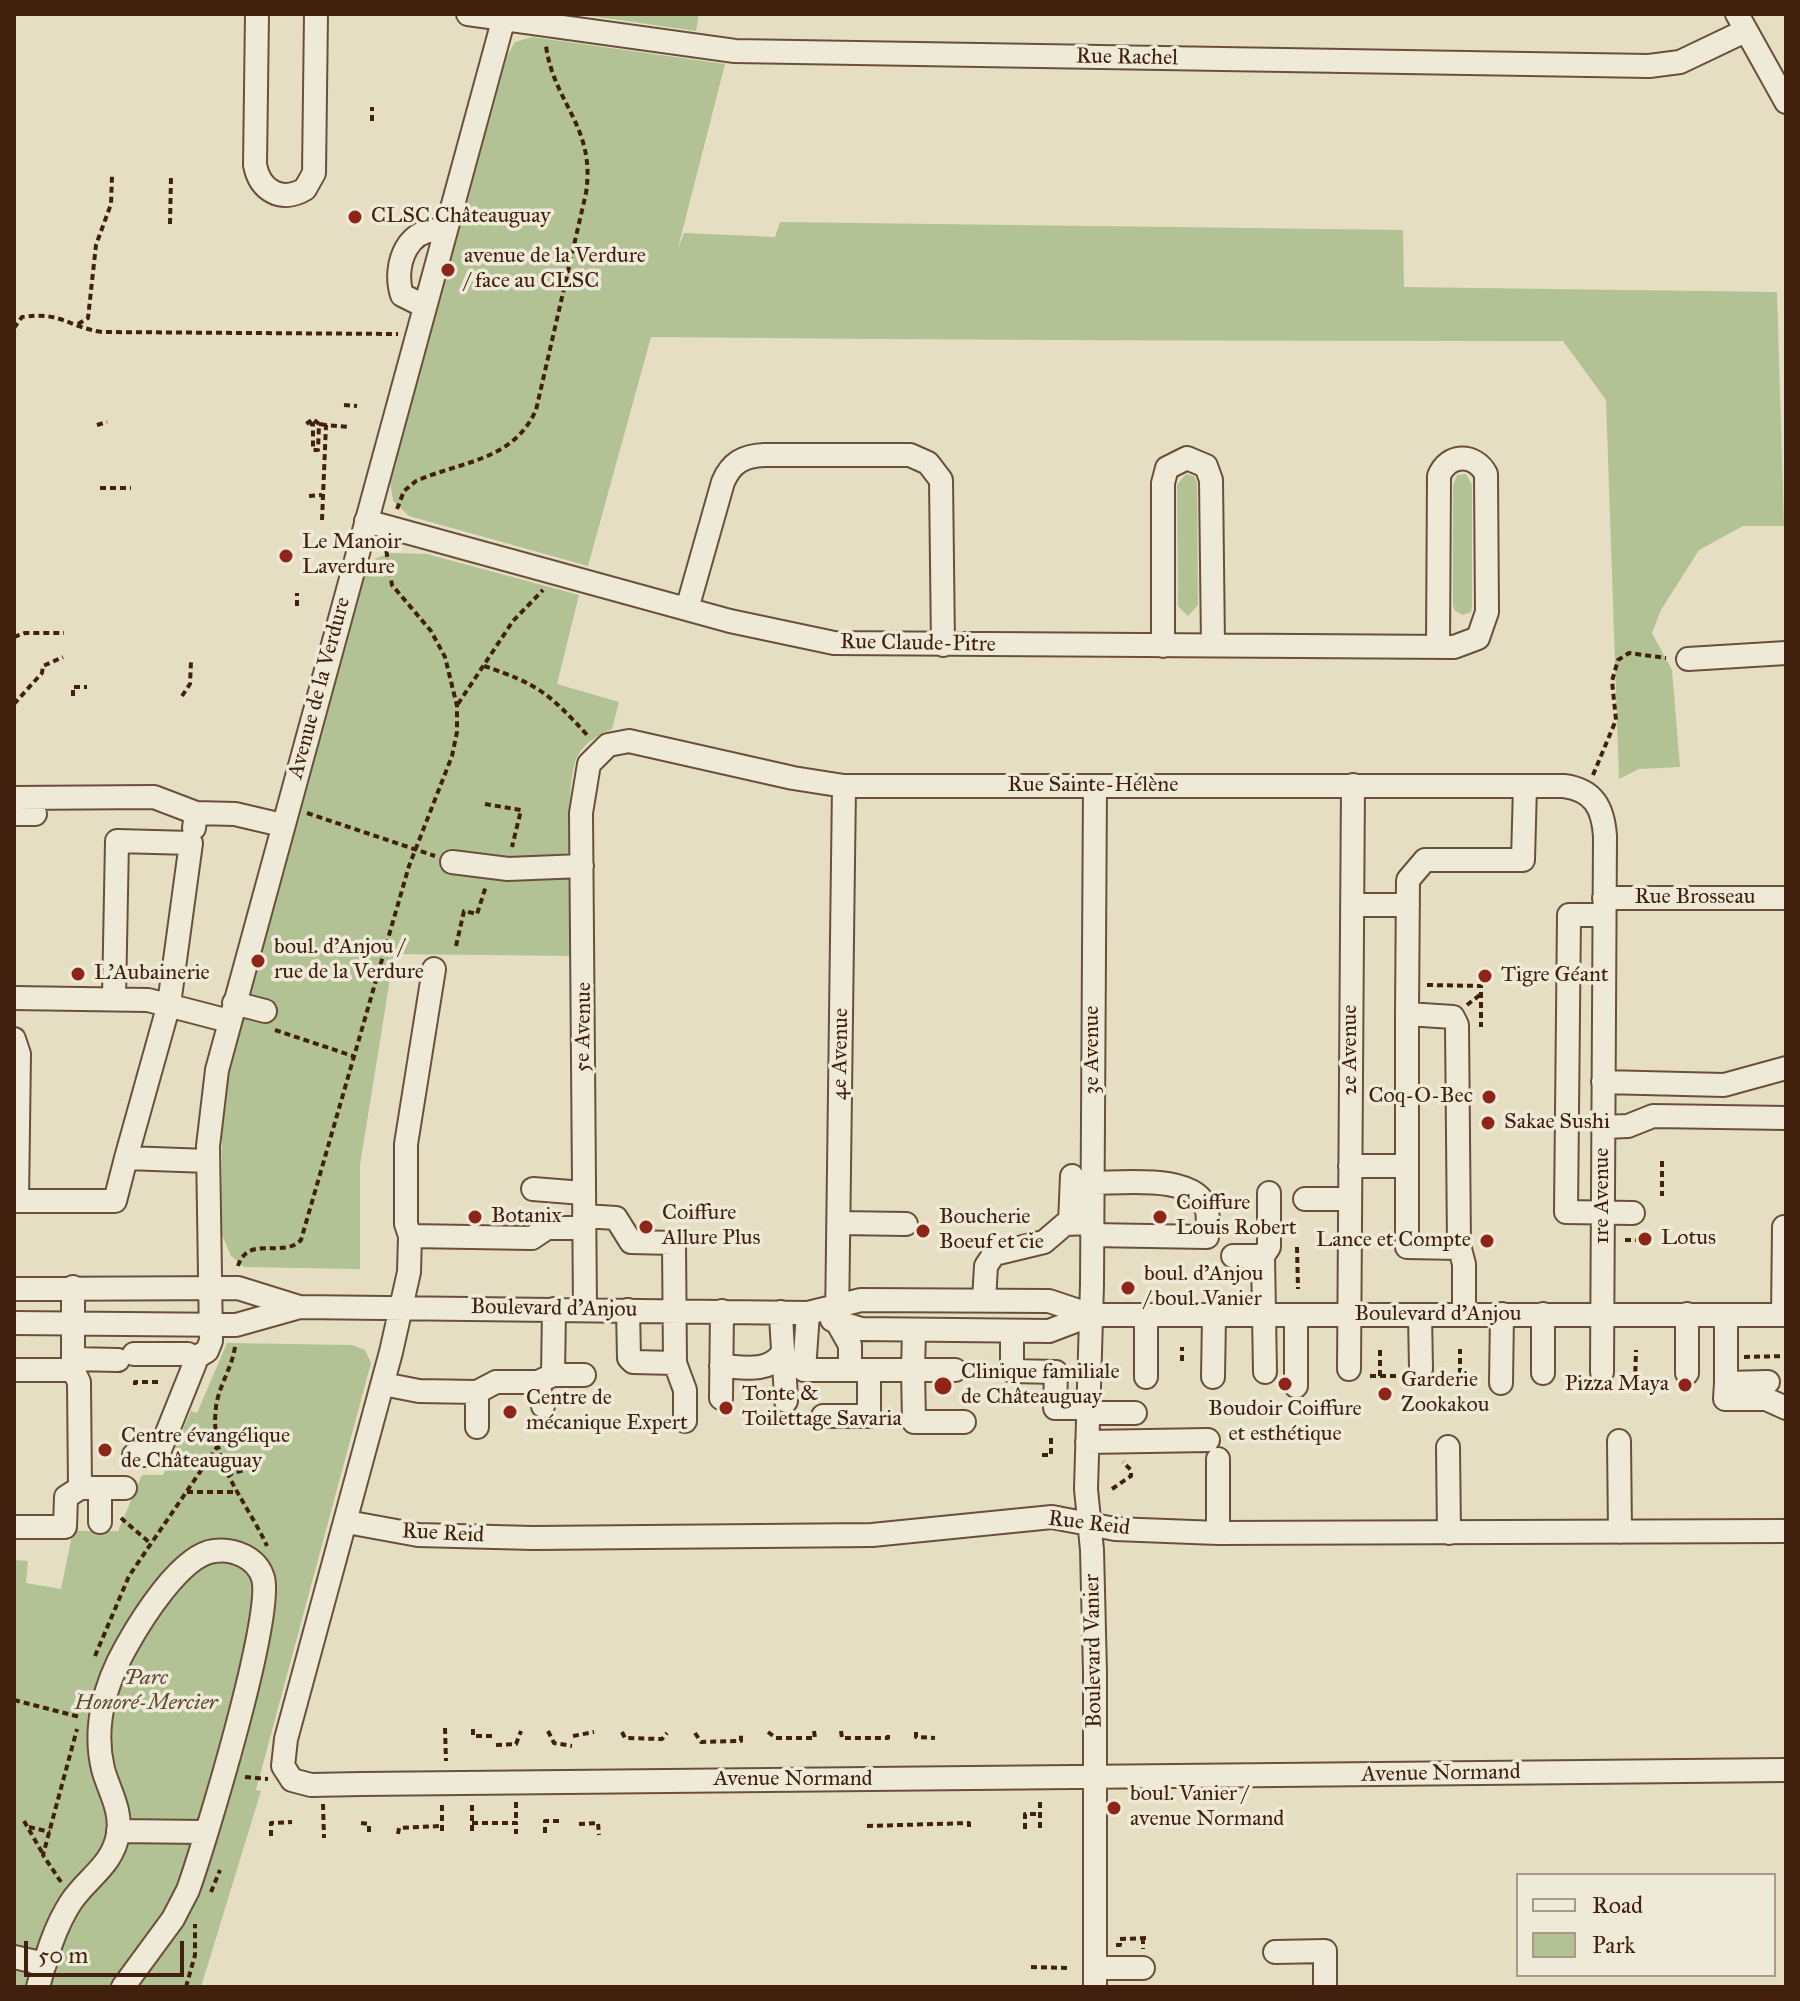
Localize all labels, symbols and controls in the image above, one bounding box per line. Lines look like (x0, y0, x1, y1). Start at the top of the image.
street label: Rue Rachel (1076, 44, 1178, 72)
place label: CLSC Châteauguay (371, 204, 551, 230)
marker: CLSC Châteauguay (346, 208, 364, 226)
place label: avenue de la Verdure / face au CLSC (464, 244, 646, 296)
marker: avenue de la Verdure / face au CLSC (439, 261, 457, 279)
place label: Le Manoir Laverdure (302, 530, 402, 582)
marker: Le Manoir Laverdure (277, 547, 295, 565)
street label: Avenue de la Verdure (283, 594, 357, 782)
street label: Rue Claude-Pitre (840, 629, 996, 659)
street label: Rue Sainte-Hélène (1008, 773, 1178, 799)
street label: Rue Brosseau (1635, 885, 1755, 911)
place label: boul. d'Anjou / rue de la Verdure (274, 935, 424, 986)
marker: boul. d'Anjou / rue de la Verdure (249, 952, 267, 970)
place label: L'Aubainerie (94, 961, 210, 987)
place label: Tigre Géant (1501, 963, 1609, 989)
marker: L'Aubainerie (69, 965, 87, 983)
marker: Tigre Géant (1476, 967, 1494, 985)
street label: 5e Avenue (570, 982, 598, 1072)
street label: 2e Avenue (1338, 1005, 1364, 1095)
street label: 3e Avenue (1080, 1006, 1106, 1094)
street label: 4e Avenue (827, 1008, 855, 1100)
place label: Coq-O-Bec (1368, 1084, 1473, 1110)
marker: Coq-O-Bec (1480, 1088, 1498, 1106)
place label: Sakae Sushi (1504, 1110, 1610, 1136)
marker: Sakae Sushi (1479, 1114, 1497, 1132)
street label: 1re Avenue (1590, 1148, 1616, 1244)
place label: Coiffure Louis Robert (1176, 1191, 1296, 1242)
place label: Coiffure Allure Plus (662, 1201, 760, 1252)
place label: Botanix (491, 1204, 562, 1230)
place label: Boucherie Boeuf et cie (939, 1205, 1044, 1256)
marker: Botanix (466, 1208, 484, 1226)
marker: Coiffure Louis Robert (1151, 1208, 1169, 1226)
marker: Coiffure Allure Plus (637, 1218, 655, 1236)
marker: Boucherie Boeuf et cie (914, 1222, 932, 1240)
place label: Lotus (1661, 1226, 1716, 1252)
place label: Lance et Compte (1316, 1228, 1471, 1254)
marker: Lotus (1636, 1230, 1654, 1248)
marker: Lance et Compte (1478, 1232, 1496, 1250)
place label: boul. d'Anjou / boul. Vanier (1144, 1262, 1264, 1314)
marker: boul. d'Anjou / boul. Vanier (1119, 1279, 1137, 1297)
street label: Boulevard d'Anjou (470, 1294, 638, 1324)
street label: Boulevard d'Anjou (1355, 1302, 1521, 1328)
place label: Clinique familiale de Châteauguay (961, 1360, 1120, 1412)
place label: Garderie Zookakou (1401, 1368, 1490, 1420)
place label: Pizza Maya (1565, 1372, 1669, 1398)
marker: Clinique familiale de Châteauguay (932, 1375, 954, 1397)
marker: Boudoir Coiffure et esthétique (1276, 1375, 1294, 1393)
marker: Pizza Maya (1676, 1376, 1694, 1394)
place label: Tonte & Toilettage Savaria (742, 1382, 902, 1434)
marker: Garderie Zookakou (1376, 1385, 1394, 1403)
place label: Centre de mécanique Expert (526, 1386, 688, 1438)
place label: Boudoir Coiffure et esthétique (1208, 1397, 1362, 1448)
marker: Tonte & Toilettage Savaria (717, 1399, 735, 1417)
marker: Centre de mécanique Expert (501, 1403, 519, 1421)
place label: Centre évangélique de Châteauguay (121, 1424, 290, 1476)
marker: Centre évangélique de Châteauguay (96, 1441, 114, 1459)
street label: Rue Reid (1046, 1506, 1132, 1542)
street label: Rue Reid (401, 1519, 485, 1549)
street label: Boulevard Vanier (1079, 1574, 1109, 1728)
park label: Parc Honoré-Mercier (74, 1666, 218, 1718)
street label: Avenue Normand (1361, 1759, 1521, 1789)
street label: Avenue Normand (713, 1767, 873, 1793)
place label: boul. Vanier / avenue Normand (1130, 1782, 1284, 1834)
marker: boul. Vanier / avenue Normand (1105, 1799, 1123, 1817)
legend (1516, 1873, 1776, 1977)
text: Road (1592, 1890, 1643, 1920)
scale bar (28, 1925, 188, 1975)
text: Park (1592, 1930, 1635, 1960)
text: 50 m (38, 1940, 88, 1970)

